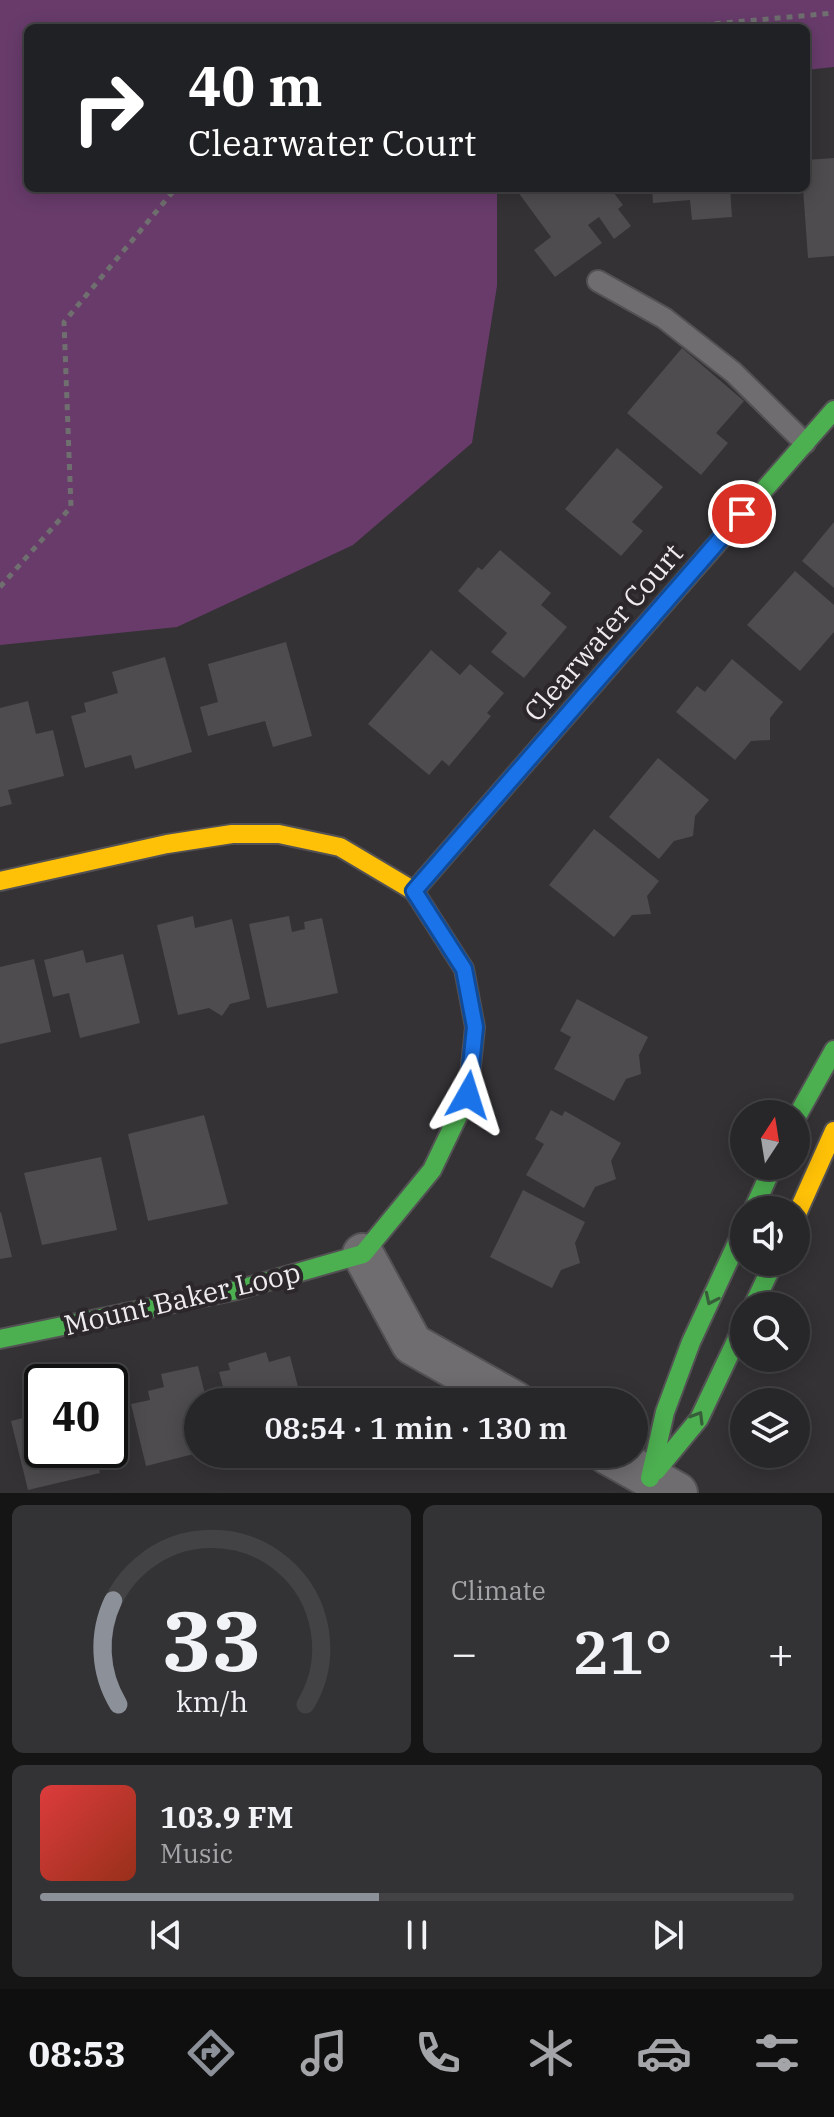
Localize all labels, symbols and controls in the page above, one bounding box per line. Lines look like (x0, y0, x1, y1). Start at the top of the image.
text: 40 m (188, 49, 323, 121)
icon: right (56, 56, 160, 160)
text: Clearwater Court (188, 119, 476, 166)
pin (708, 480, 776, 548)
icon: arrive (720, 492, 764, 536)
street label: Clearwater Court (515, 535, 691, 729)
position arrow (426, 1053, 510, 1137)
north arrow (730, 1100, 810, 1180)
map controls (730, 1100, 810, 1468)
button: sound (730, 1196, 810, 1276)
street label: Mount Baker Loop (60, 1253, 304, 1343)
one-way arrow (705, 1291, 721, 1305)
button: search (730, 1292, 810, 1372)
speed limit sign: 40 (24, 1364, 128, 1468)
button: layers (730, 1388, 810, 1468)
text: 08:54 · 1 min · 130 m (265, 1408, 567, 1447)
one-way arrow (689, 1411, 704, 1426)
text: Climate (451, 1573, 546, 1607)
text: 33 (162, 1586, 261, 1694)
text: 21° (572, 1612, 673, 1691)
text: − (451, 1624, 477, 1681)
text: + (768, 1624, 794, 1681)
text: km/h (175, 1683, 248, 1720)
text: 103.9 FM (160, 1797, 293, 1836)
text: Music (160, 1836, 233, 1870)
icon: previous (144, 1913, 188, 1957)
icon: pause (395, 1913, 439, 1957)
icon: next (646, 1913, 690, 1957)
icon: directions (183, 2025, 239, 2081)
icon: music (296, 2025, 352, 2081)
icon: phone (410, 2025, 466, 2081)
icon: climate (523, 2025, 579, 2081)
icon: car (636, 2025, 692, 2081)
icon: filters (749, 2025, 805, 2081)
text: 08:53 (29, 2030, 126, 2077)

